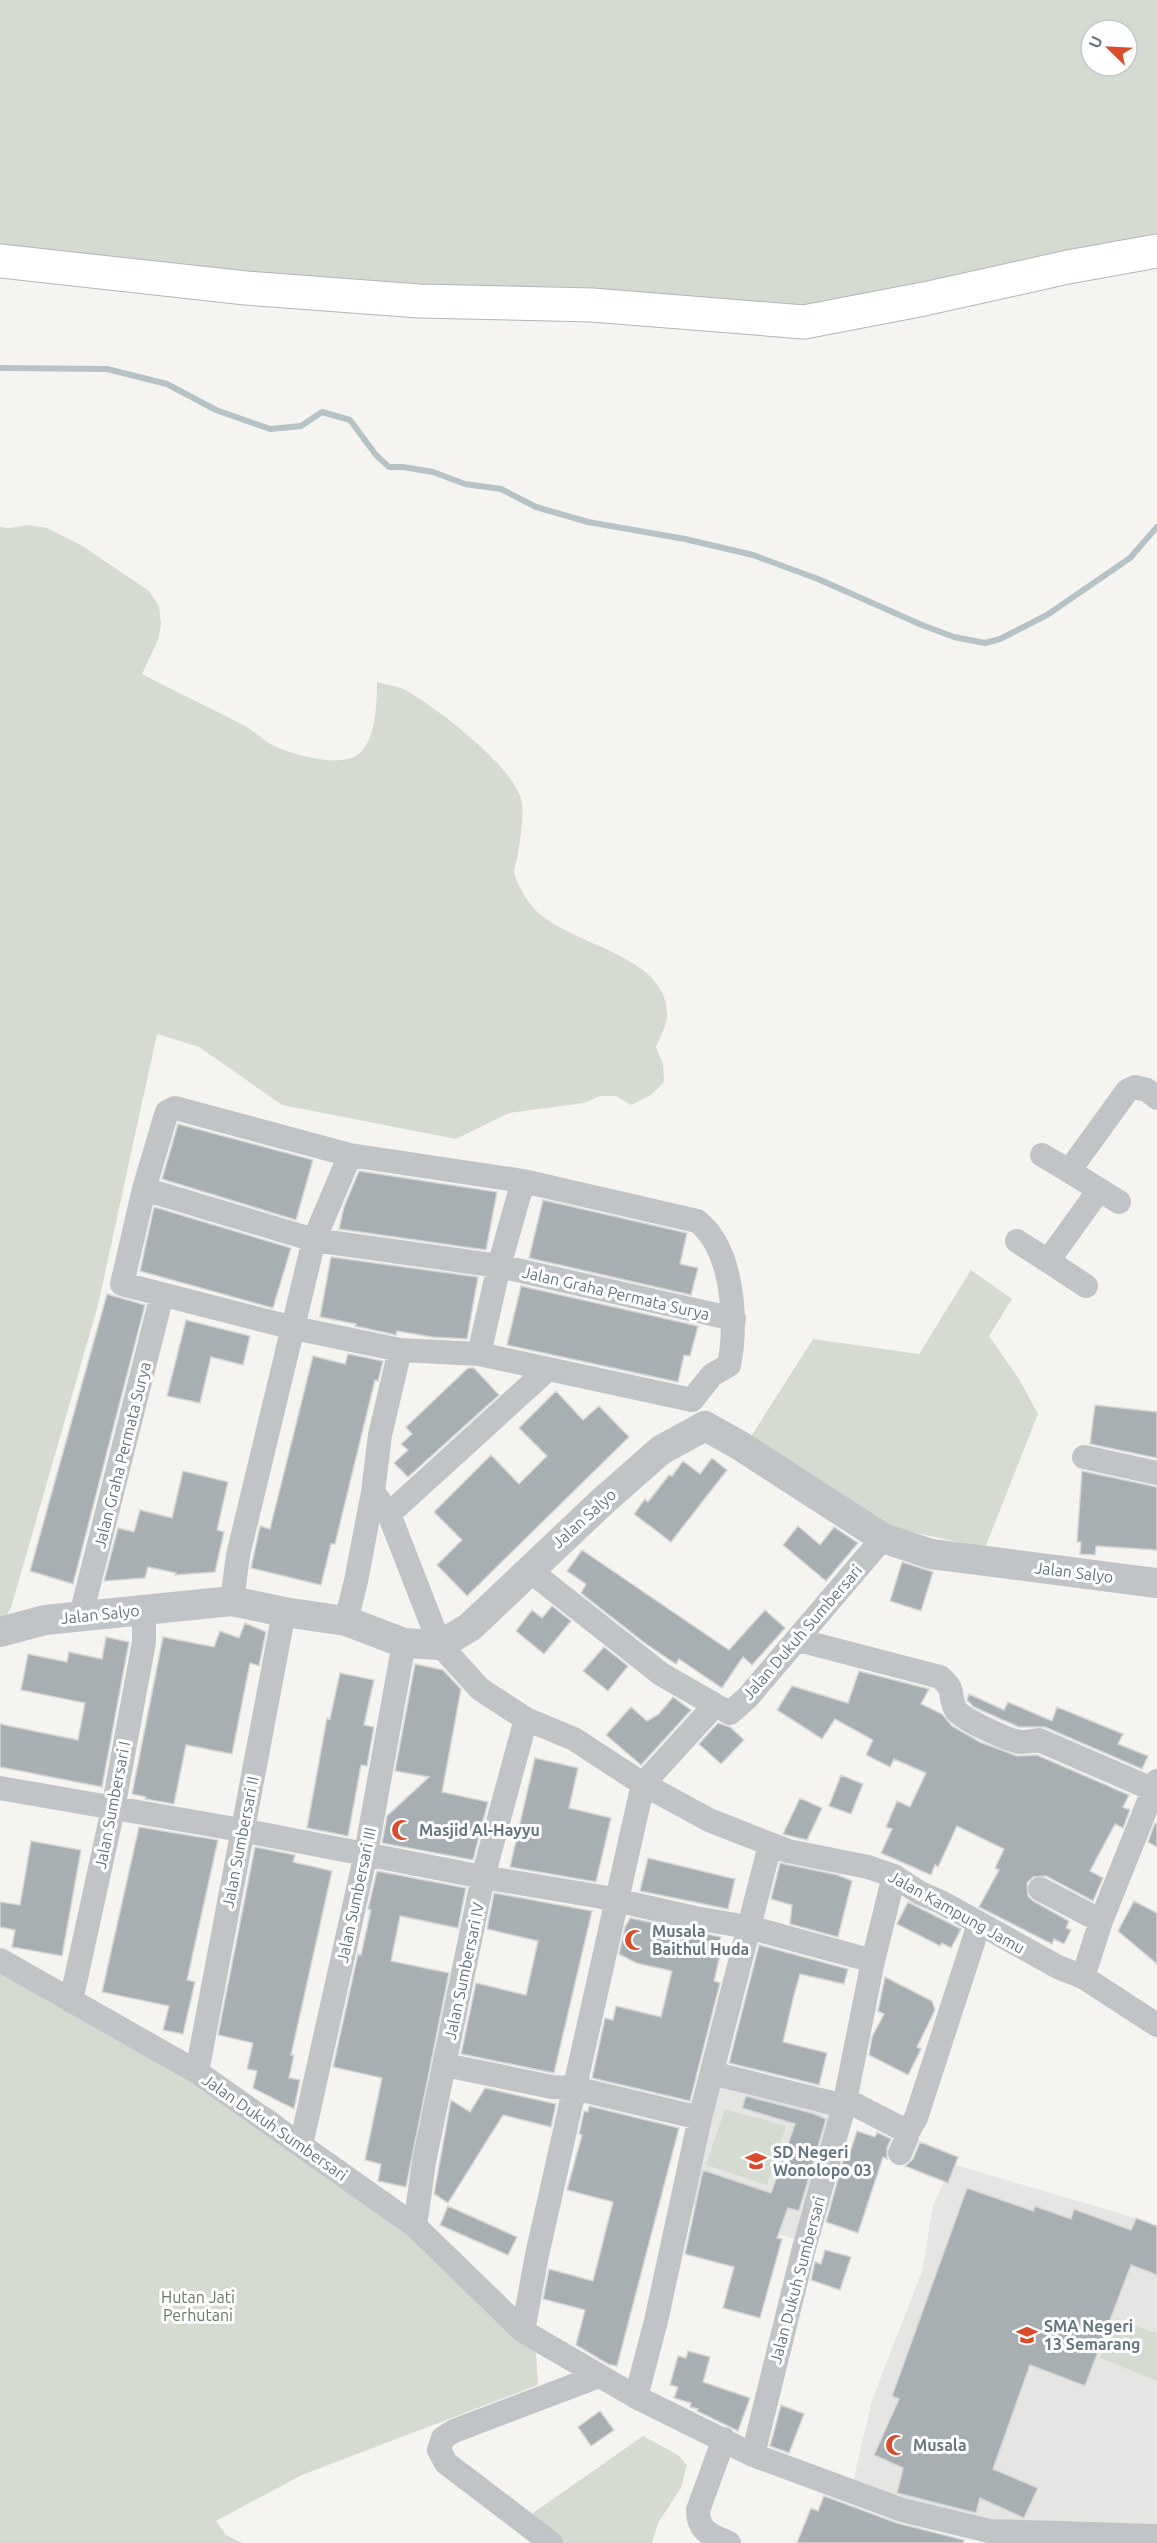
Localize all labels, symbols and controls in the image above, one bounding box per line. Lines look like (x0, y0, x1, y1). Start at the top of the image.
north arrow (1079, 18, 1139, 78)
text: U (1085, 33, 1106, 51)
street label: Jalan Graha Permata Surya (521, 1263, 711, 1323)
street label: Jalan Graha Permata Surya (90, 1360, 154, 1550)
street label: Jalan Salyo (549, 1485, 619, 1551)
street label: Jalan Salyo (1034, 1558, 1114, 1586)
street label: Jalan Dukuh Sumbersari (739, 1561, 865, 1703)
street label: Jalan Salyo (60, 1601, 140, 1627)
street label: Jalan Sumbersari I (91, 1740, 133, 1870)
street label: Jalan Sumbersari II (218, 1775, 262, 1909)
mosque icon: Masjid Al-Hayyu (390, 1818, 414, 1842)
place label: Masjid Al-Hayyu (419, 1821, 540, 1839)
street label: Jalan Sumbersari III (333, 1826, 379, 1964)
street label: Jalan Kampung Jamu (886, 1867, 1028, 1957)
street label: Jalan Sumbersari IV (441, 1901, 487, 2041)
place label: Musala Baithul Huda (652, 1922, 749, 1958)
mosque icon: Musala Baithul Huda (623, 1928, 647, 1952)
street label: Jalan Dukuh Sumbersari (199, 2070, 351, 2184)
place label: SD Negeri Wonolopo 03 (773, 2143, 872, 2179)
school or university icon: SD Negeri Wonolopo 03 (744, 2149, 768, 2173)
street label: Jalan Dukuh Sumbersari (766, 2194, 828, 2366)
park label: Hutan Jati Perhutani (161, 2288, 235, 2324)
place label: SMA Negeri 13 Semarang (1044, 2317, 1141, 2353)
school or university icon: SMA Negeri 13 Semarang (1015, 2323, 1039, 2347)
mosque icon: Musala (884, 2433, 908, 2457)
place label: Musala (913, 2436, 967, 2454)

